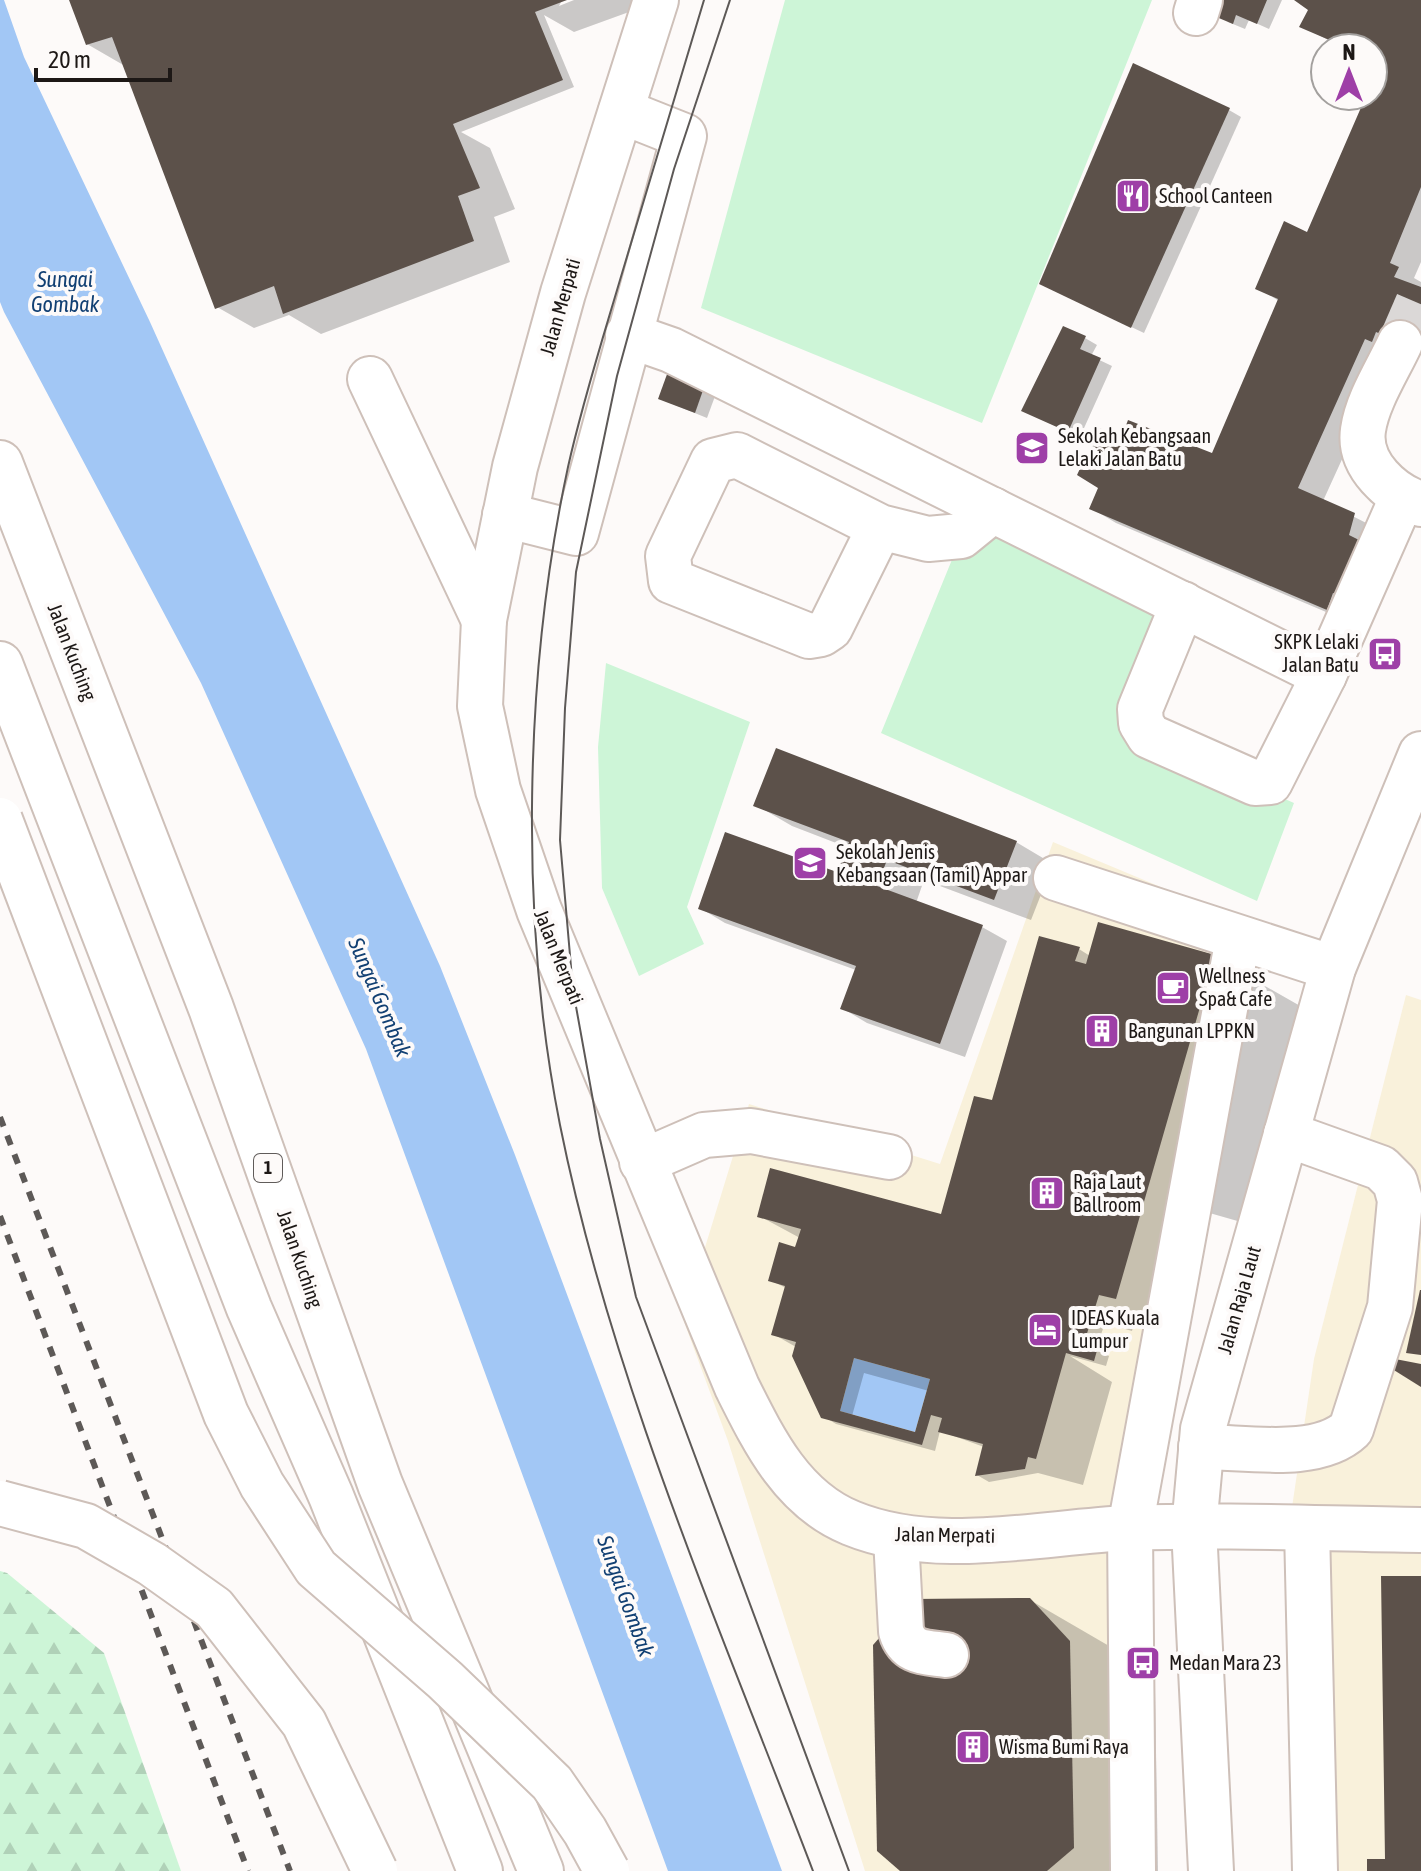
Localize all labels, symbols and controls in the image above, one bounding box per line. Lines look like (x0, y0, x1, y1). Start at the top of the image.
scale bar (36, 32, 170, 82)
north arrow (1309, 32, 1389, 112)
text: N (1343, 39, 1355, 65)
text: 20 m (48, 46, 91, 73)
restaurant icon: School Canteen (1114, 177, 1152, 215)
place label: School Canteen (1159, 184, 1273, 207)
street label: Jalan Merpati (535, 256, 584, 358)
water label: Sungai Gombak (31, 266, 99, 317)
place label: Sekolah Kebangsaan Lelaki Jalan Batu (1058, 424, 1211, 470)
school or university icon: Sekolah Kebangsaan Lelaki Jalan Batu (1013, 429, 1051, 467)
street label: Jalan Kuching (43, 600, 102, 704)
place label: SKPK Lelaki Jalan Batu (1274, 630, 1359, 676)
bus stop icon: SKPK Lelaki Jalan Batu (1366, 635, 1404, 673)
place label: Sekolah Jenis Kebangsaan (Tamil) Appar (836, 840, 1028, 886)
school or university icon: Sekolah Jenis Kebangsaan (Tamil) Appar (791, 844, 829, 882)
street label: Jalan Merpati (530, 906, 589, 1008)
water label: Sungai Gombak (343, 933, 417, 1061)
place label: Wellness Spa& Cafe (1199, 964, 1272, 1010)
cafe icon: Wellness Spa& Cafe (1154, 969, 1192, 1007)
building icon: Bangunan LPPKN (1083, 1012, 1121, 1050)
place label: Bangunan LPPKN (1128, 1019, 1255, 1042)
road number: 1 (254, 1154, 282, 1182)
place label: Raja Laut Ballroom (1073, 1170, 1142, 1216)
building icon: Raja Laut Ballroom (1028, 1174, 1066, 1212)
street label: Jalan Kuching (273, 1207, 328, 1311)
street label: Jalan Raja Laut (1212, 1243, 1265, 1356)
place label: IDEAS Kuala Lumpur (1071, 1306, 1160, 1352)
hotel icon: IDEAS Kuala Lumpur (1026, 1311, 1064, 1349)
street label: Jalan Merpati (895, 1522, 995, 1547)
water label: Sungai Gombak (592, 1531, 660, 1660)
bus stop icon: Medan Mara 23 (1124, 1644, 1162, 1682)
place label: Medan Mara 23 (1169, 1651, 1282, 1674)
building icon: Wisma Bumi Raya (954, 1728, 992, 1766)
place label: Wisma Bumi Raya (999, 1735, 1129, 1758)

